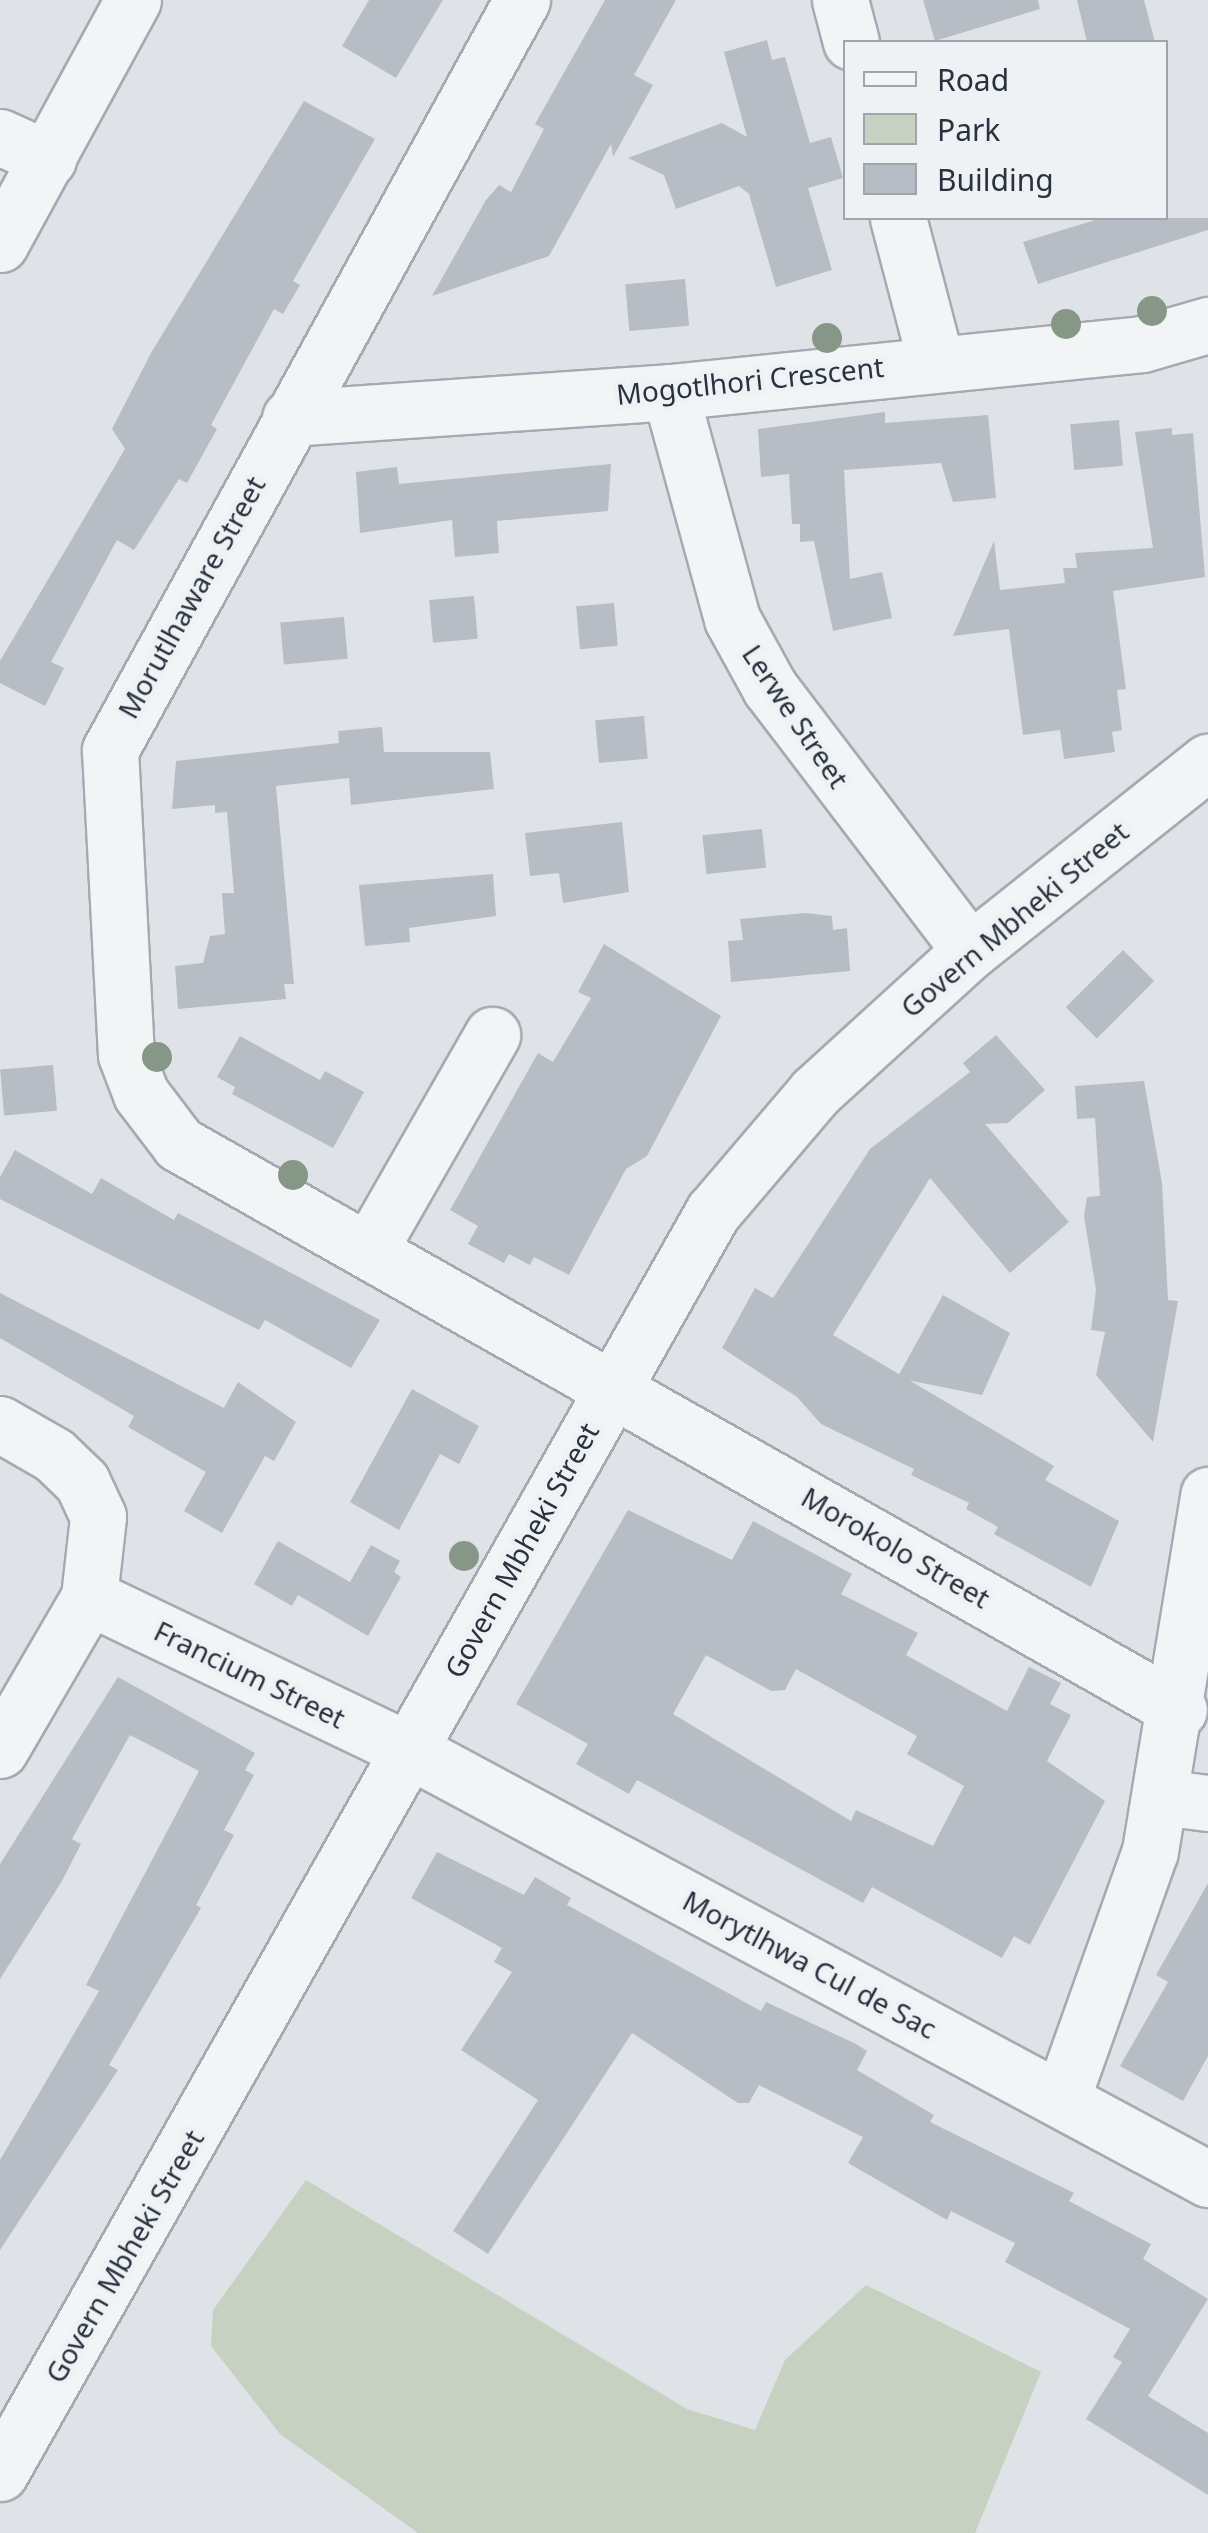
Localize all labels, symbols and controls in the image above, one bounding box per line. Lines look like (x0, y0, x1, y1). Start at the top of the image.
legend (843, 40, 1168, 220)
text: Road (937, 59, 1009, 100)
text: Park (937, 109, 1000, 150)
text: Building (937, 159, 1054, 200)
street label: Mogotlhori Crescent (615, 349, 885, 411)
street label: Morutlhaware Street (110, 470, 272, 724)
street label: Lerwe Street (736, 638, 856, 794)
street label: Govern Mbheki Street (894, 814, 1134, 1024)
street label: Govern Mbheki Street (437, 1417, 605, 1683)
street label: Morokolo Street (796, 1480, 996, 1614)
street label: Francium Street (149, 1613, 351, 1735)
street label: Morytlhwa Cul de Sac (678, 1883, 942, 2045)
street label: Govern Mbheki Street (38, 2124, 210, 2388)

